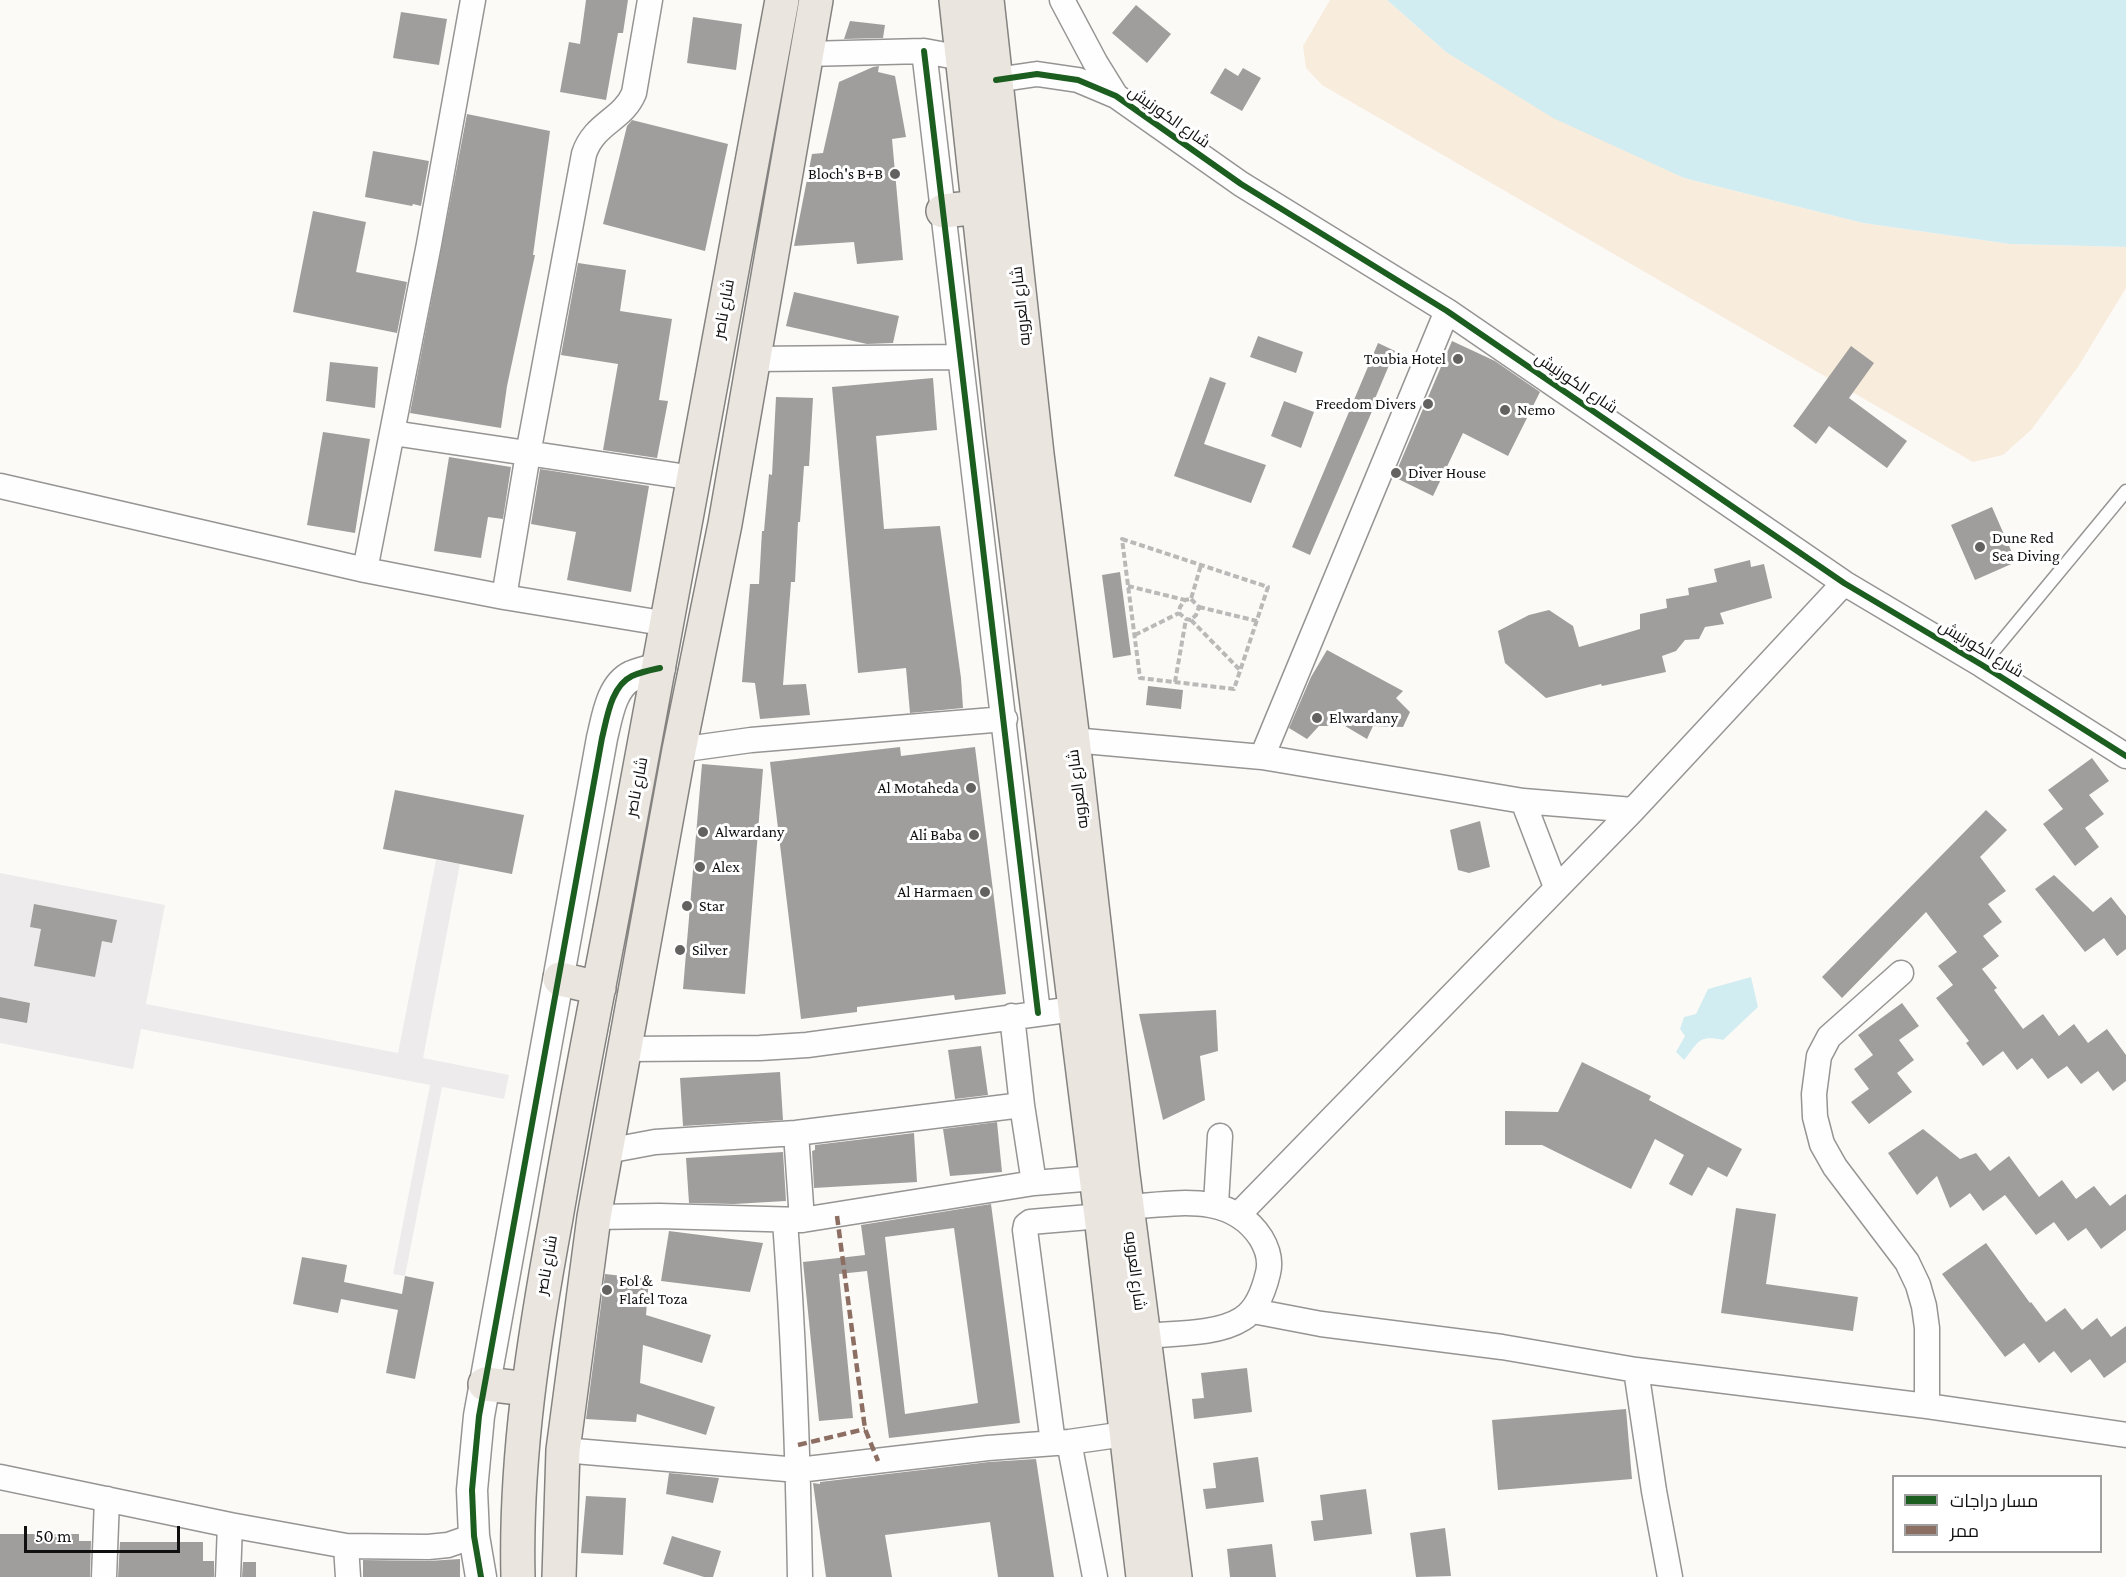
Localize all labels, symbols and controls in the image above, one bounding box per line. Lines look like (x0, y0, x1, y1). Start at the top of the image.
street label: شارع الكورنيش (1124, 82, 1214, 152)
place label: Bloch's B+B (808, 164, 883, 184)
marker: Bloch's B+B (888, 167, 902, 181)
street label: شارع العروبه (1007, 265, 1035, 347)
street label: شارع ناصر (709, 278, 739, 340)
street label: شارع الكورنيش (1531, 348, 1621, 418)
place label: Toubia Hotel (1364, 349, 1446, 369)
marker: Toubia Hotel (1451, 352, 1465, 366)
place label: Freedom Divers (1316, 394, 1416, 414)
marker: Freedom Divers (1421, 397, 1435, 411)
place label: Nemo (1517, 400, 1555, 420)
marker: Nemo (1498, 403, 1512, 417)
place label: Diver House (1408, 463, 1486, 483)
marker: Diver House (1389, 466, 1403, 480)
place label: Dune Red Sea Diving (1992, 528, 2060, 566)
marker: Dune Red Sea Diving (1973, 540, 1987, 554)
street label: شارع الكورنيش (1935, 616, 2027, 682)
place label: Elwardany (1329, 708, 1398, 728)
marker: Elwardany (1310, 711, 1324, 725)
street label: شارع العروبه (1064, 748, 1092, 830)
street label: شارع ناصر (622, 756, 652, 818)
place label: Al Motaheda (877, 778, 959, 798)
marker: Al Motaheda (964, 781, 978, 795)
place label: Alwardany (715, 822, 784, 842)
marker: Alwardany (696, 825, 710, 839)
place label: Ali Baba (910, 825, 962, 845)
marker: Ali Baba (967, 828, 981, 842)
place label: Alex (712, 857, 740, 877)
marker: Alex (693, 860, 707, 874)
place label: Al Harmaen (897, 882, 973, 902)
marker: Al Harmaen (978, 885, 992, 899)
place label: Star (699, 896, 725, 916)
marker: Star (680, 899, 694, 913)
place label: Silver (692, 940, 728, 960)
marker: Silver (673, 943, 687, 957)
street label: شارع العروبه (1121, 1230, 1149, 1312)
street label: شارع ناصر (532, 1234, 562, 1296)
place label: Fol & Flafel Toza (619, 1271, 688, 1309)
marker: Fol & Flafel Toza (600, 1283, 614, 1297)
legend (1892, 1475, 2102, 1553)
text: مسار دراجات (1950, 1491, 2038, 1511)
scale bar (27, 1514, 183, 1552)
text: ممر (1950, 1521, 1979, 1541)
text: 50 m (35, 1526, 72, 1546)

